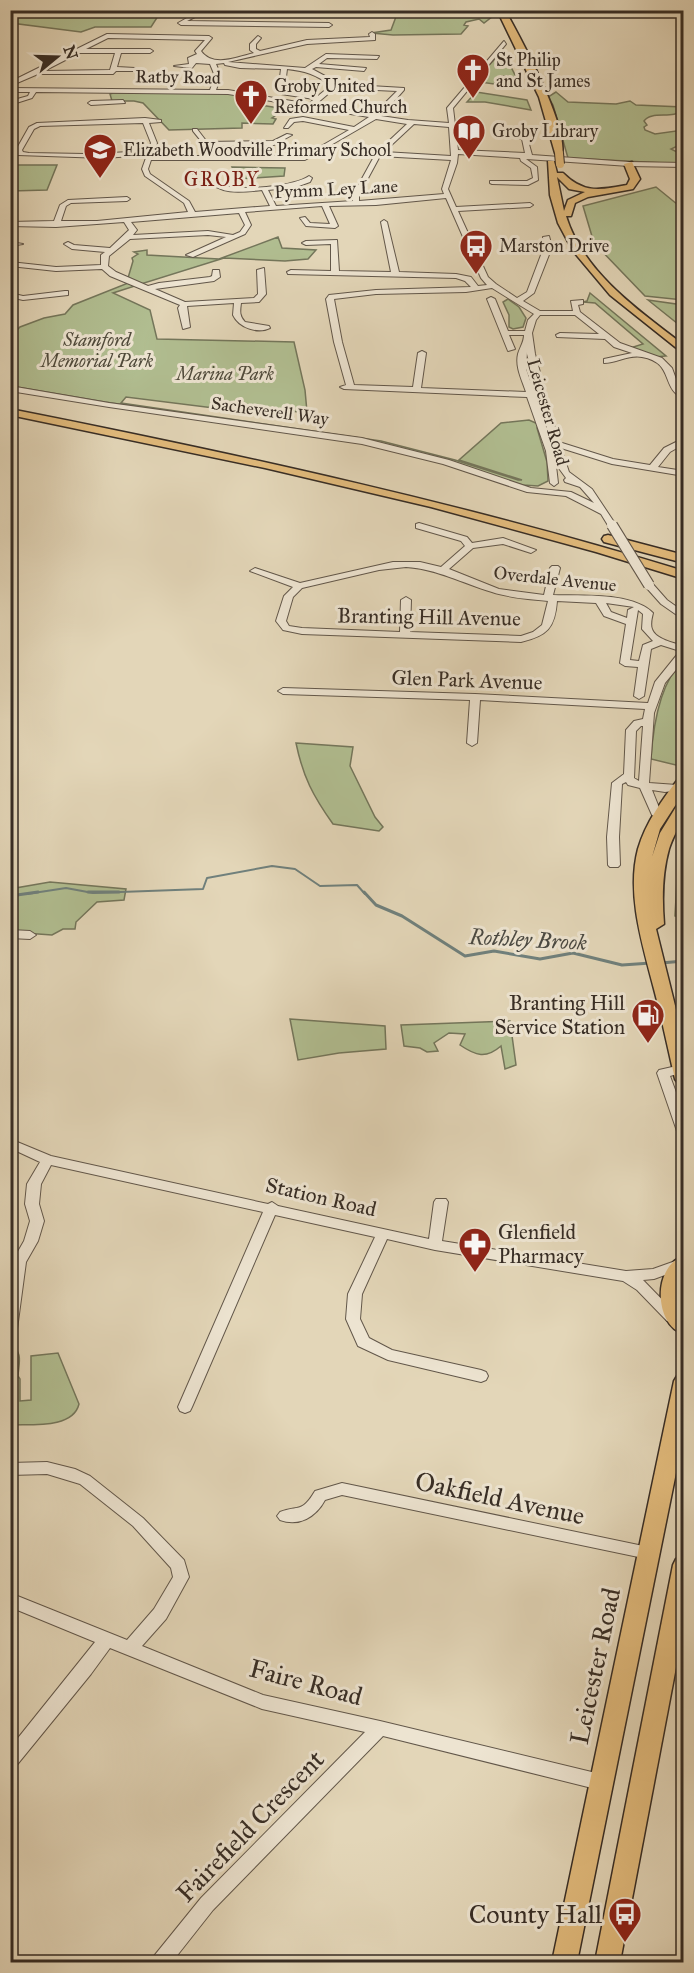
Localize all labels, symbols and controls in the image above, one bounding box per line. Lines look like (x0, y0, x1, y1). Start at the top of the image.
north arrow (27, 27, 87, 87)
text: N (60, 43, 82, 62)
place label: St Philip and St James (496, 49, 590, 93)
church icon: St Philip and St James (455, 52, 491, 99)
street label: Ratby Road (135, 65, 221, 89)
place label: Groby United Reformed Church (274, 75, 407, 118)
church icon: Groby United Reformed Church (233, 78, 269, 125)
library icon: Groby Library (451, 113, 487, 160)
place label: Groby Library (492, 120, 599, 142)
school or university icon: Elizabeth Woodville Primary School (82, 132, 118, 179)
place label: Elizabeth Woodville Primary School (123, 139, 391, 161)
district label: GROBY (184, 167, 260, 191)
street label: Pymm Ley Lane (274, 175, 398, 203)
bus stop icon: Marston Drive (458, 228, 494, 275)
place label: Marston Drive (499, 235, 609, 257)
park label: Stamford Memorial Park (39, 329, 153, 372)
street label: Leicester Road (522, 356, 574, 468)
park label: Marina Park (174, 363, 274, 385)
street label: Sacheverell Way (210, 392, 331, 430)
street label: Overdale Avenue (493, 562, 617, 596)
street label: Branting Hill Avenue (337, 602, 521, 632)
street label: Glen Park Avenue (391, 664, 543, 696)
water label: Rothley Brook (467, 923, 588, 956)
place label: Branting Hill Service Station (494, 990, 625, 1040)
fuel station icon: Branting Hill Service Station (630, 997, 666, 1044)
street label: Station Road (263, 1172, 379, 1222)
place label: Glenfield Pharmacy (498, 1219, 585, 1269)
pharmacy icon: Glenfield Pharmacy (457, 1226, 493, 1273)
street label: Oakfield Avenue (412, 1464, 588, 1532)
street label: Leicester Road (563, 1585, 627, 1747)
street label: Faire Road (246, 1652, 366, 1712)
street label: Fairefield Crescent (169, 1743, 331, 1909)
bus stop icon: County Hall (607, 1896, 643, 1943)
place label: County Hall (469, 1898, 602, 1930)

